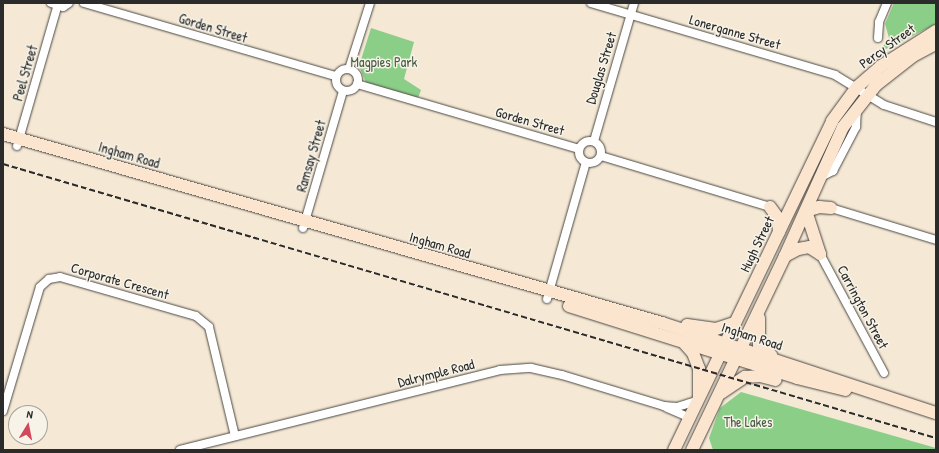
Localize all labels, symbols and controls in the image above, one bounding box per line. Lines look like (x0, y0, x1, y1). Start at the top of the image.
street label: Gorden Street (177, 10, 249, 46)
street label: Lonerganne Street (688, 11, 782, 53)
street label: Percy Street (856, 20, 918, 72)
street label: Douglas Street (582, 30, 620, 106)
street label: Peel Street (9, 43, 41, 103)
park label: Magpies Park (351, 54, 417, 70)
street label: Gorden Street (494, 103, 566, 139)
street label: Ramsay Street (293, 118, 329, 194)
street label: Ingham Road (96, 138, 162, 172)
street label: Hugh Street (736, 213, 778, 275)
street label: Ingham Road (407, 228, 473, 262)
street label: Corporate Crescent (69, 259, 171, 303)
street label: Carrington Street (834, 262, 892, 352)
street label: Ingham Road (719, 318, 785, 354)
street label: Dalrymple Road (396, 355, 476, 391)
north arrow (8, 405, 48, 445)
text: N (26, 407, 34, 422)
park label: The Lakes (724, 414, 772, 430)

